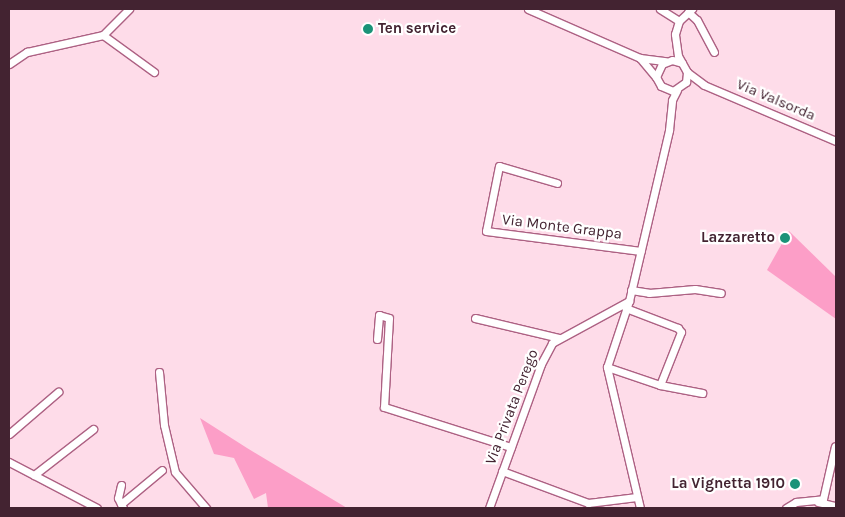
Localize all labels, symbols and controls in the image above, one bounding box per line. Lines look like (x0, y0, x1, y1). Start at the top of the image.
place label: Ten service (378, 20, 456, 38)
marker: Ten service (362, 23, 374, 35)
street label: Via Valsorda (734, 75, 818, 125)
street label: Via Monte Grappa (501, 211, 623, 243)
place label: Lazzaretto (701, 229, 775, 247)
marker: Lazzaretto (779, 232, 791, 244)
street label: Via Privata Perego (482, 347, 542, 467)
place label: La Vignetta 1910 (671, 475, 785, 493)
marker: La Vignetta 1910 (789, 478, 801, 490)

